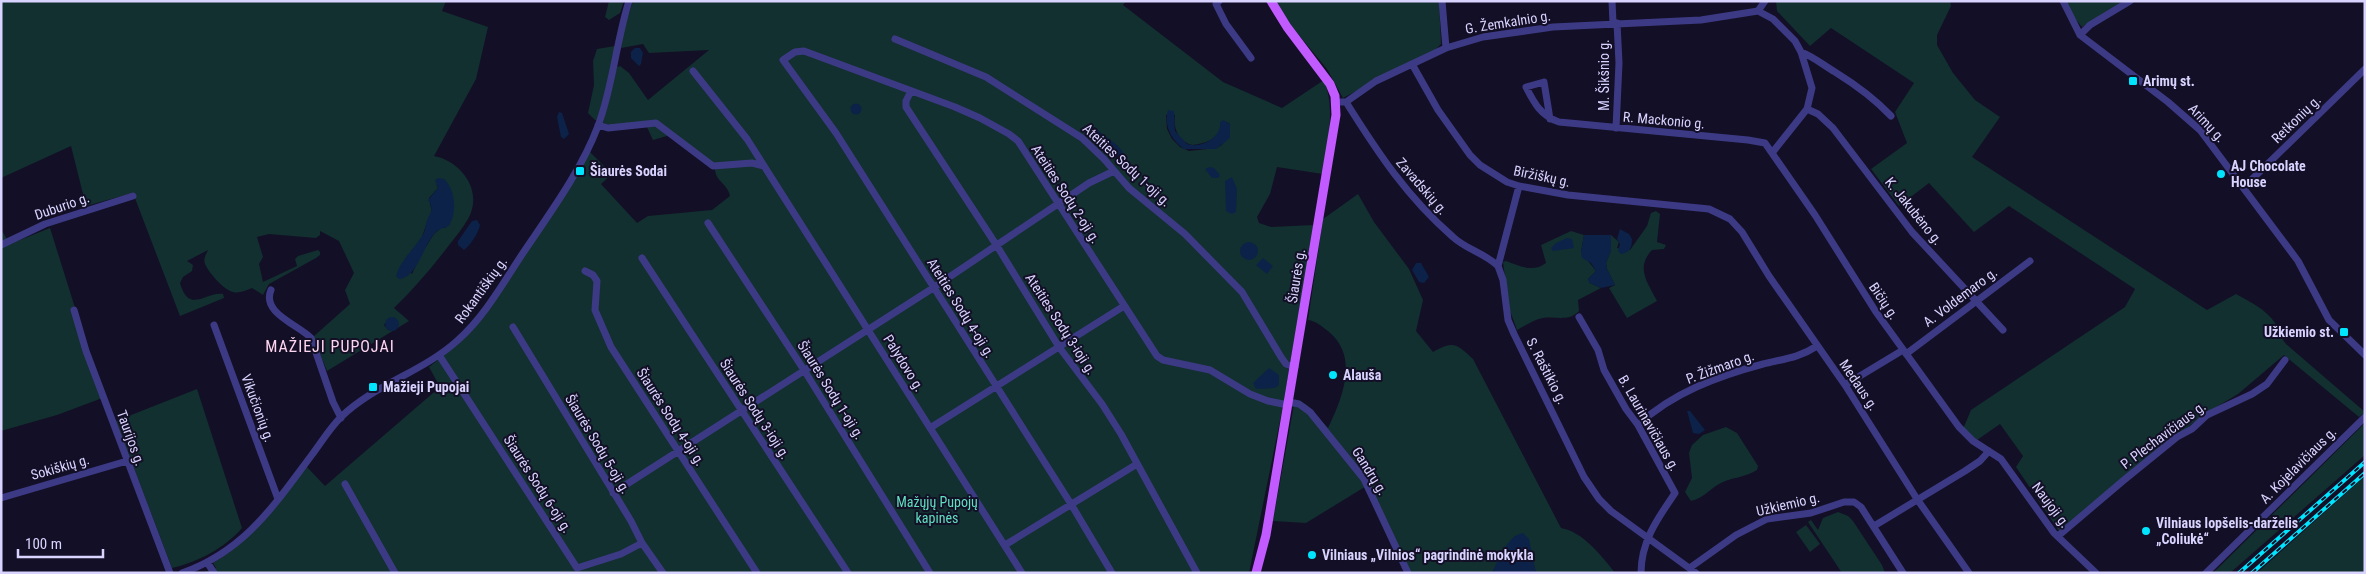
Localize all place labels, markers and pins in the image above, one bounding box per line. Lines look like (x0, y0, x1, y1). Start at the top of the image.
place label: Arimų st. (2143, 73, 2195, 89)
marker: Arimų st. (2127, 75, 2139, 87)
place label: AJ Chocolate House (2231, 158, 2306, 190)
place label: Šiaurės Sodai (590, 162, 667, 179)
marker: Šiaurės Sodai (574, 165, 586, 177)
marker: AJ Chocolate House (2215, 168, 2227, 180)
place label: Užkiemio st. (2264, 324, 2334, 340)
marker: Užkiemio st. (2338, 326, 2350, 338)
place label: Alauša (1343, 367, 1382, 383)
marker: Alauša (1327, 369, 1339, 381)
place label: Mažieji Pupojai (383, 379, 469, 395)
marker: Mažieji Pupojai (367, 381, 379, 393)
place label: Vilniaus lopšelis-darželis „Coliukė“ (2156, 515, 2298, 547)
marker: Vilniaus lopšelis-darželis „Coliukė“ (2140, 525, 2152, 537)
place label: Vilniaus „Vilnios“ pagrindinė mokykla (1322, 547, 1534, 563)
marker: Vilniaus „Vilnios“ pagrindinė mokykla (1306, 549, 1318, 561)

